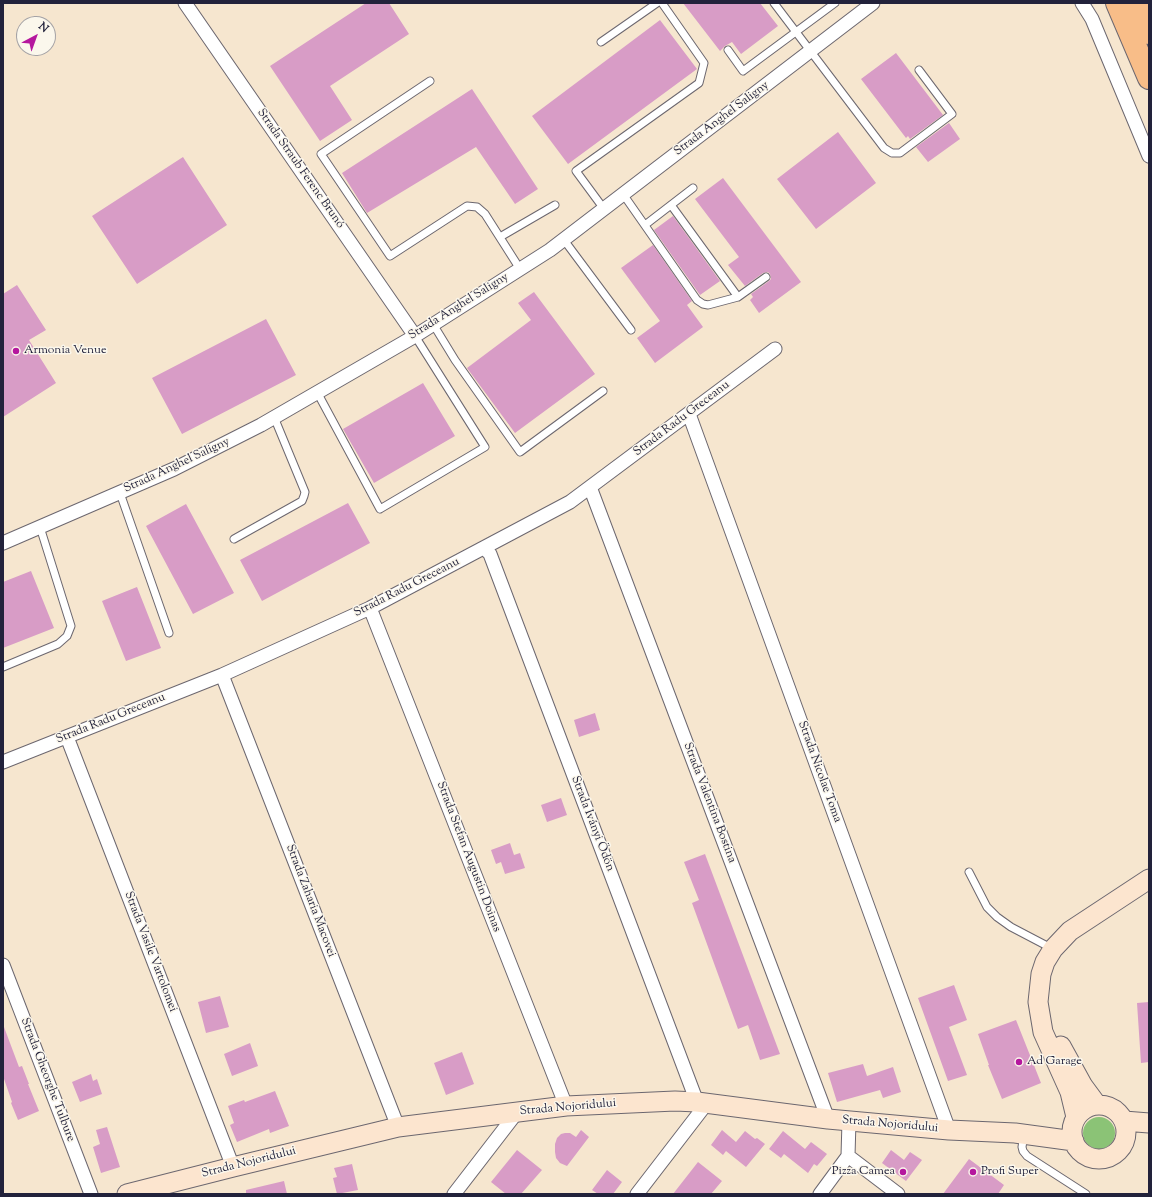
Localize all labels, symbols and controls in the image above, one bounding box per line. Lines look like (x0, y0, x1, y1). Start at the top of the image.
north arrow (16, 16, 56, 56)
text: N (35, 19, 52, 37)
street label: Strada Anghel Saligny (672, 79, 772, 159)
street label: Strada Straub Ferenc Brunó (253, 106, 347, 232)
street label: Strada Anghel Saligny (406, 270, 512, 344)
place label: Armonia Venue (24, 344, 107, 358)
marker: Armonia Venue (11, 346, 21, 356)
street label: Strada Radu Greceanu (631, 378, 733, 460)
street label: Strada Anghel Saligny (122, 435, 232, 497)
street label: Strada Radu Greceanu (352, 555, 462, 621)
street label: Strada Radu Greceanu (54, 691, 168, 747)
street label: Strada Nicolae Toma (794, 719, 844, 825)
street label: Strada Valentina Bostina (679, 741, 739, 865)
street label: Strada Iványi Ödön (567, 774, 617, 874)
street label: Strada Stefan Augustin Doinas (433, 780, 503, 934)
street label: Strada Zaharia Macovei (282, 843, 338, 959)
street label: Strada Vasile Vartolomei (120, 890, 180, 1014)
street label: Strada Gheorghe Tulbure (17, 1016, 77, 1144)
place label: Ad Garage (1027, 1055, 1082, 1069)
marker: Ad Garage (1014, 1057, 1024, 1067)
street label: Strada Nojoridului (519, 1097, 617, 1119)
street label: Strada Nojoridului (841, 1114, 939, 1136)
street label: Strada Nojoridului (200, 1144, 298, 1182)
place label: Pizza Camea (832, 1165, 895, 1179)
place label: Profi Super (981, 1165, 1039, 1179)
marker: Pizza Camea (898, 1167, 908, 1177)
marker: Profi Super (968, 1167, 978, 1177)

